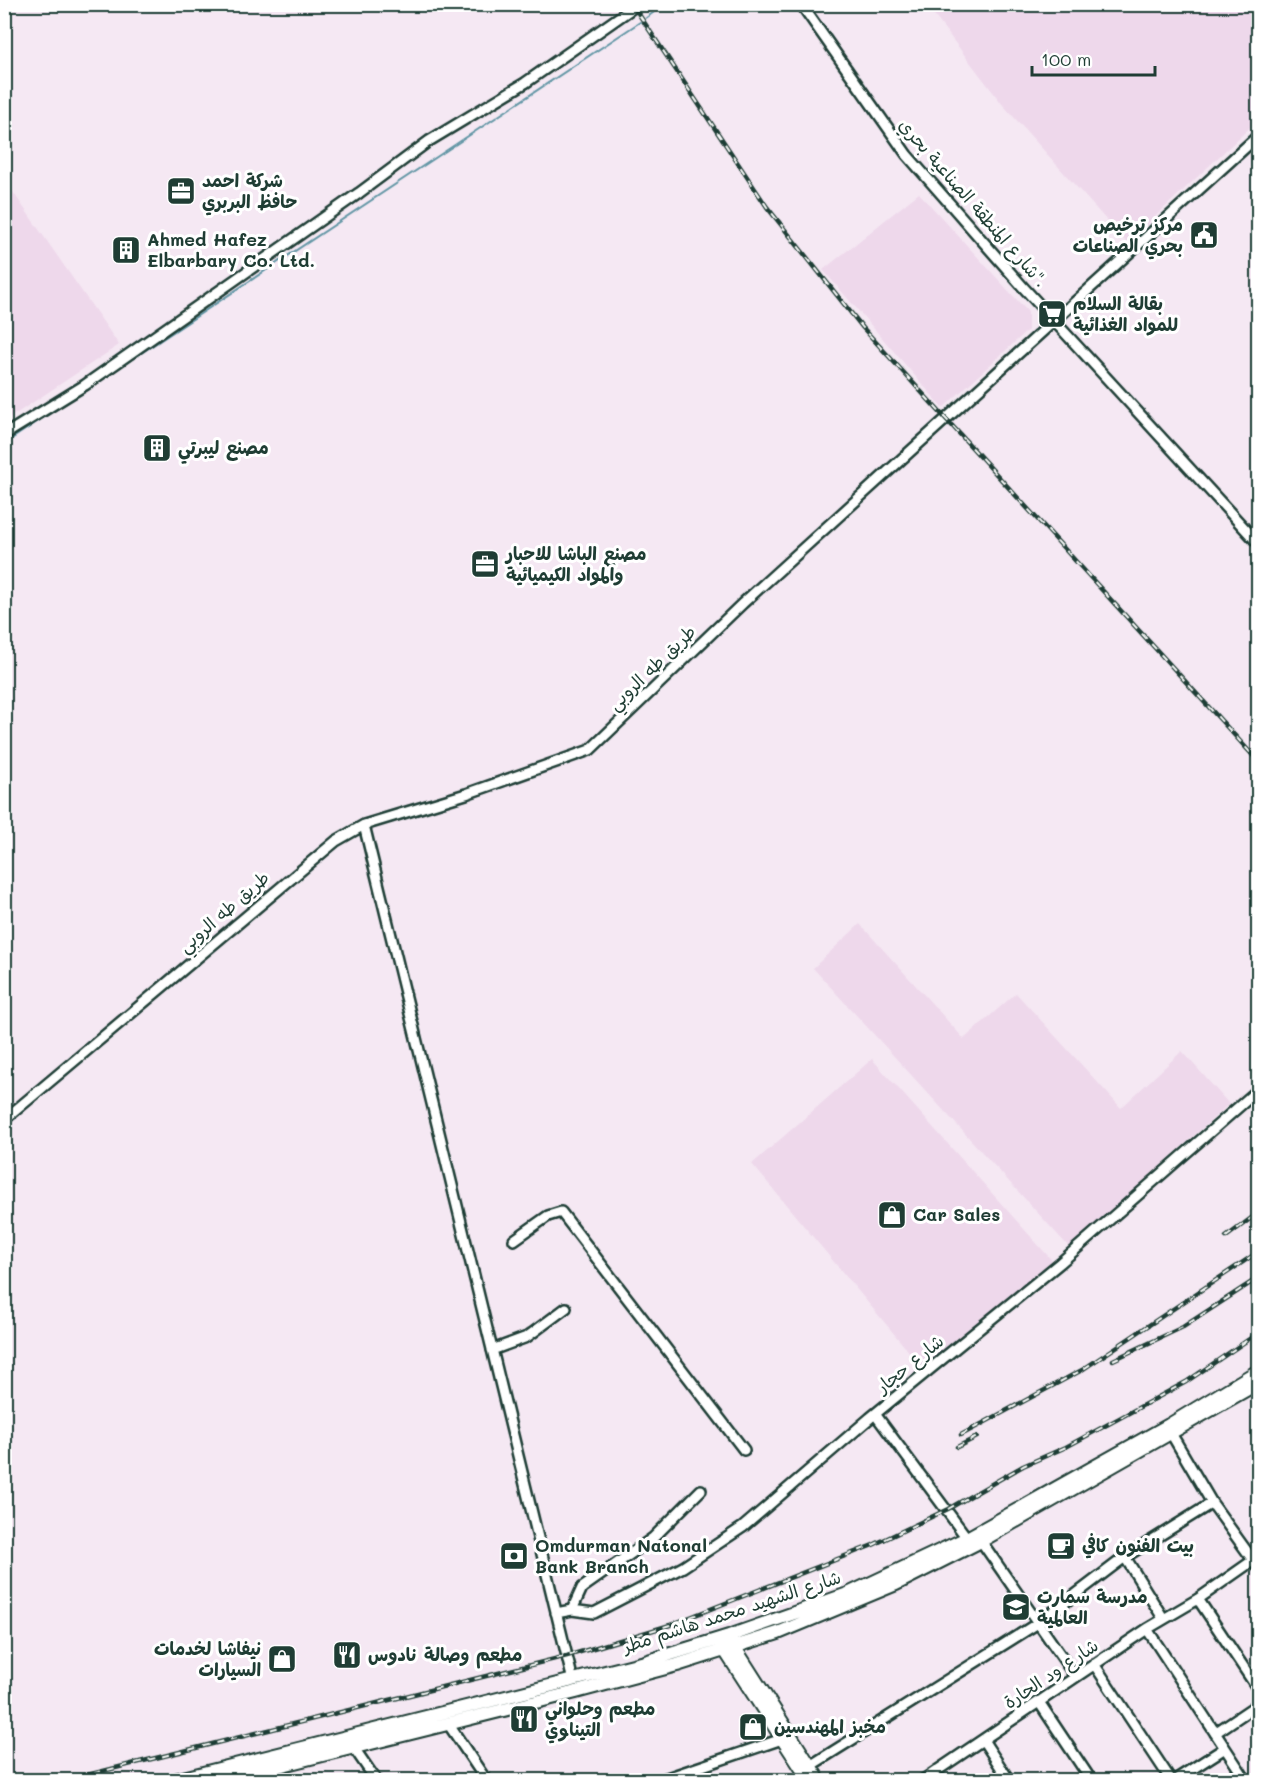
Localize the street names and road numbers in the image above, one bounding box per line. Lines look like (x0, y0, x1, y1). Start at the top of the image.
street label: شارع المنطقة الصناعية بحري". (892, 113, 1054, 293)
street label: طريق طه الروبي (602, 619, 704, 719)
street label: طريق طه الروبي (173, 865, 277, 961)
street label: شارع حجار (869, 1329, 949, 1400)
street label: شارع الشهيد محمد هاشم مطر (618, 1564, 845, 1661)
street label: شارع ود الحارة (998, 1633, 1103, 1715)

